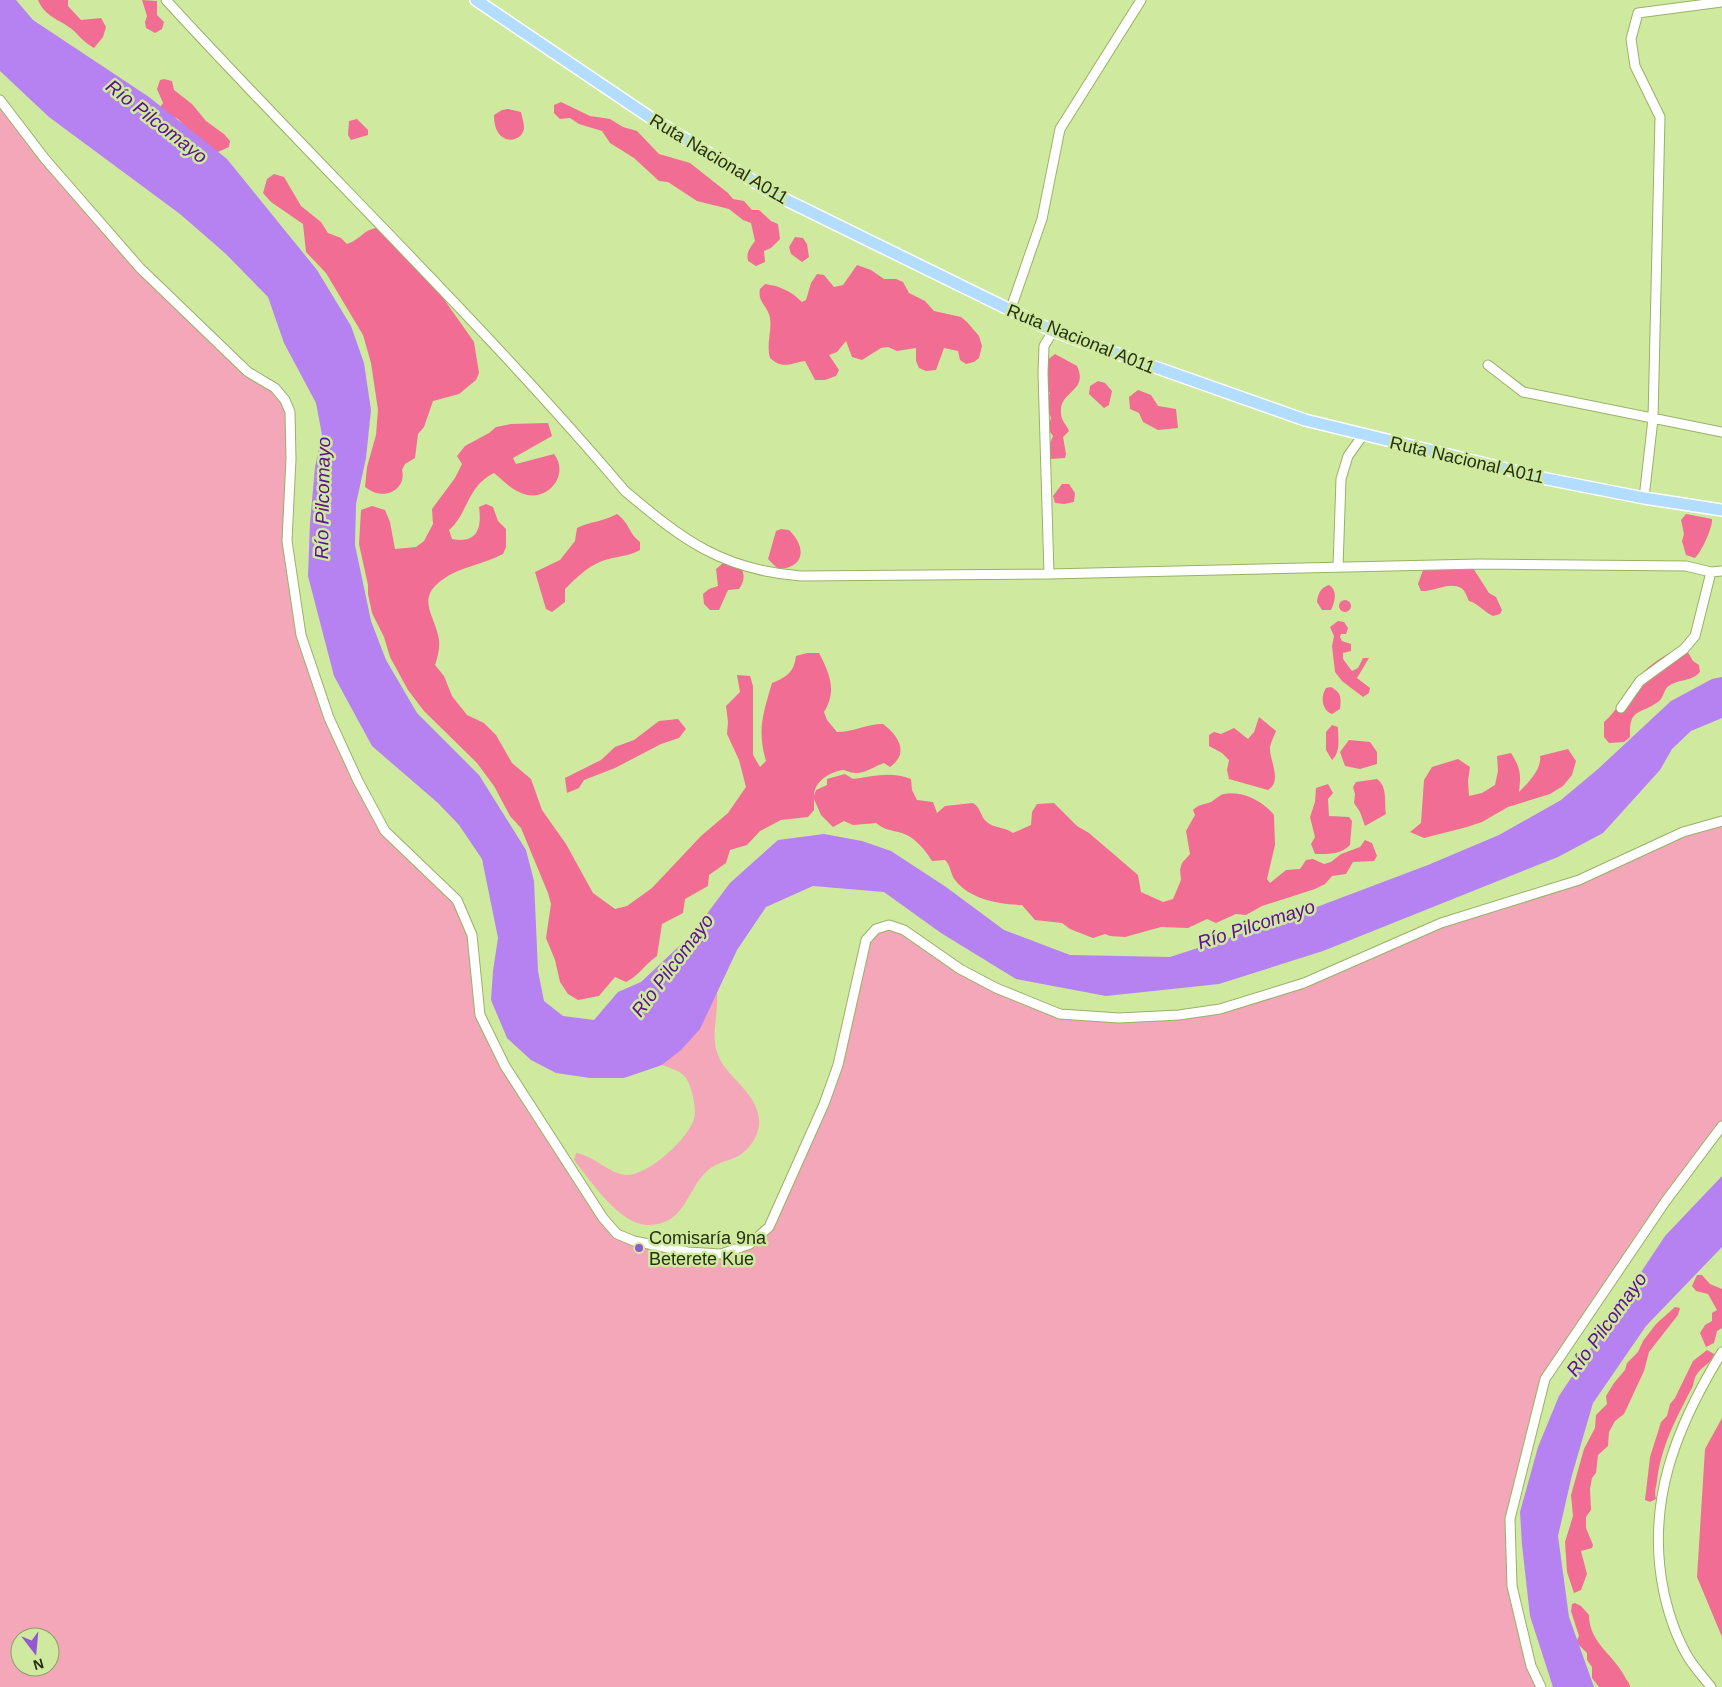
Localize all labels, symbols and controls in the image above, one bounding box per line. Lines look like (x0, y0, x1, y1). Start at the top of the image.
water label: Río Pilcomayo (102, 75, 211, 167)
street label: Ruta Nacional A011 (646, 110, 792, 208)
street label: Ruta Nacional A011 (1004, 300, 1158, 378)
street label: Ruta Nacional A011 (1388, 433, 1546, 487)
water label: Río Pilcomayo (311, 437, 334, 559)
water label: Río Pilcomayo (1195, 896, 1318, 953)
water label: Río Pilcomayo (627, 910, 718, 1021)
place label: Comisaría 9na Beterete Kue (649, 1228, 767, 1269)
marker: Comisaría 9na Beterete Kue (633, 1242, 645, 1254)
water label: Río Pilcomayo (1562, 1269, 1651, 1380)
north arrow (10, 1627, 60, 1677)
text: N (32, 1655, 46, 1674)

